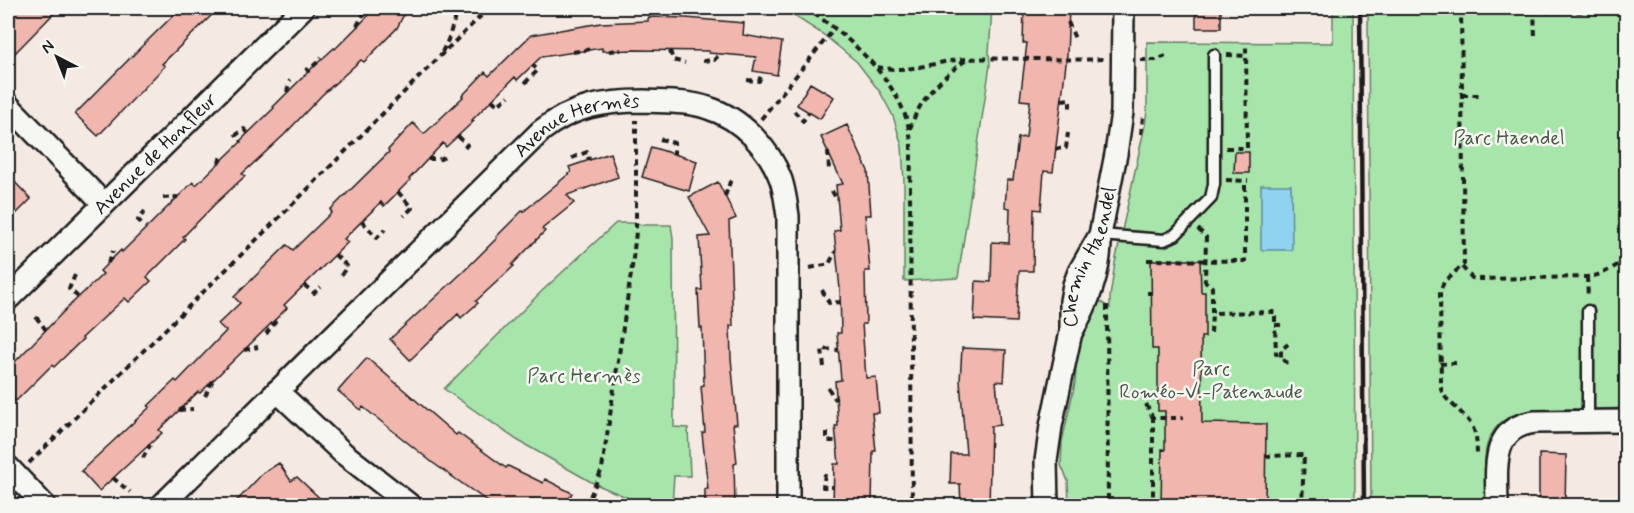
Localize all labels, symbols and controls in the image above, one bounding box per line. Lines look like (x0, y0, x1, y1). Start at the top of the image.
north arrow (27, 27, 87, 87)
text: N (37, 36, 59, 58)
street label: Avenue de Honfleur (88, 86, 223, 221)
street label: Avenue Hermès (508, 87, 640, 164)
park label: Parc Haendel (1453, 125, 1565, 152)
street label: Chemin Haendel (1057, 184, 1123, 328)
park label: Parc Roméo-V.-Patenaude (1119, 356, 1303, 406)
park label: Parc Hermès (527, 363, 641, 390)

